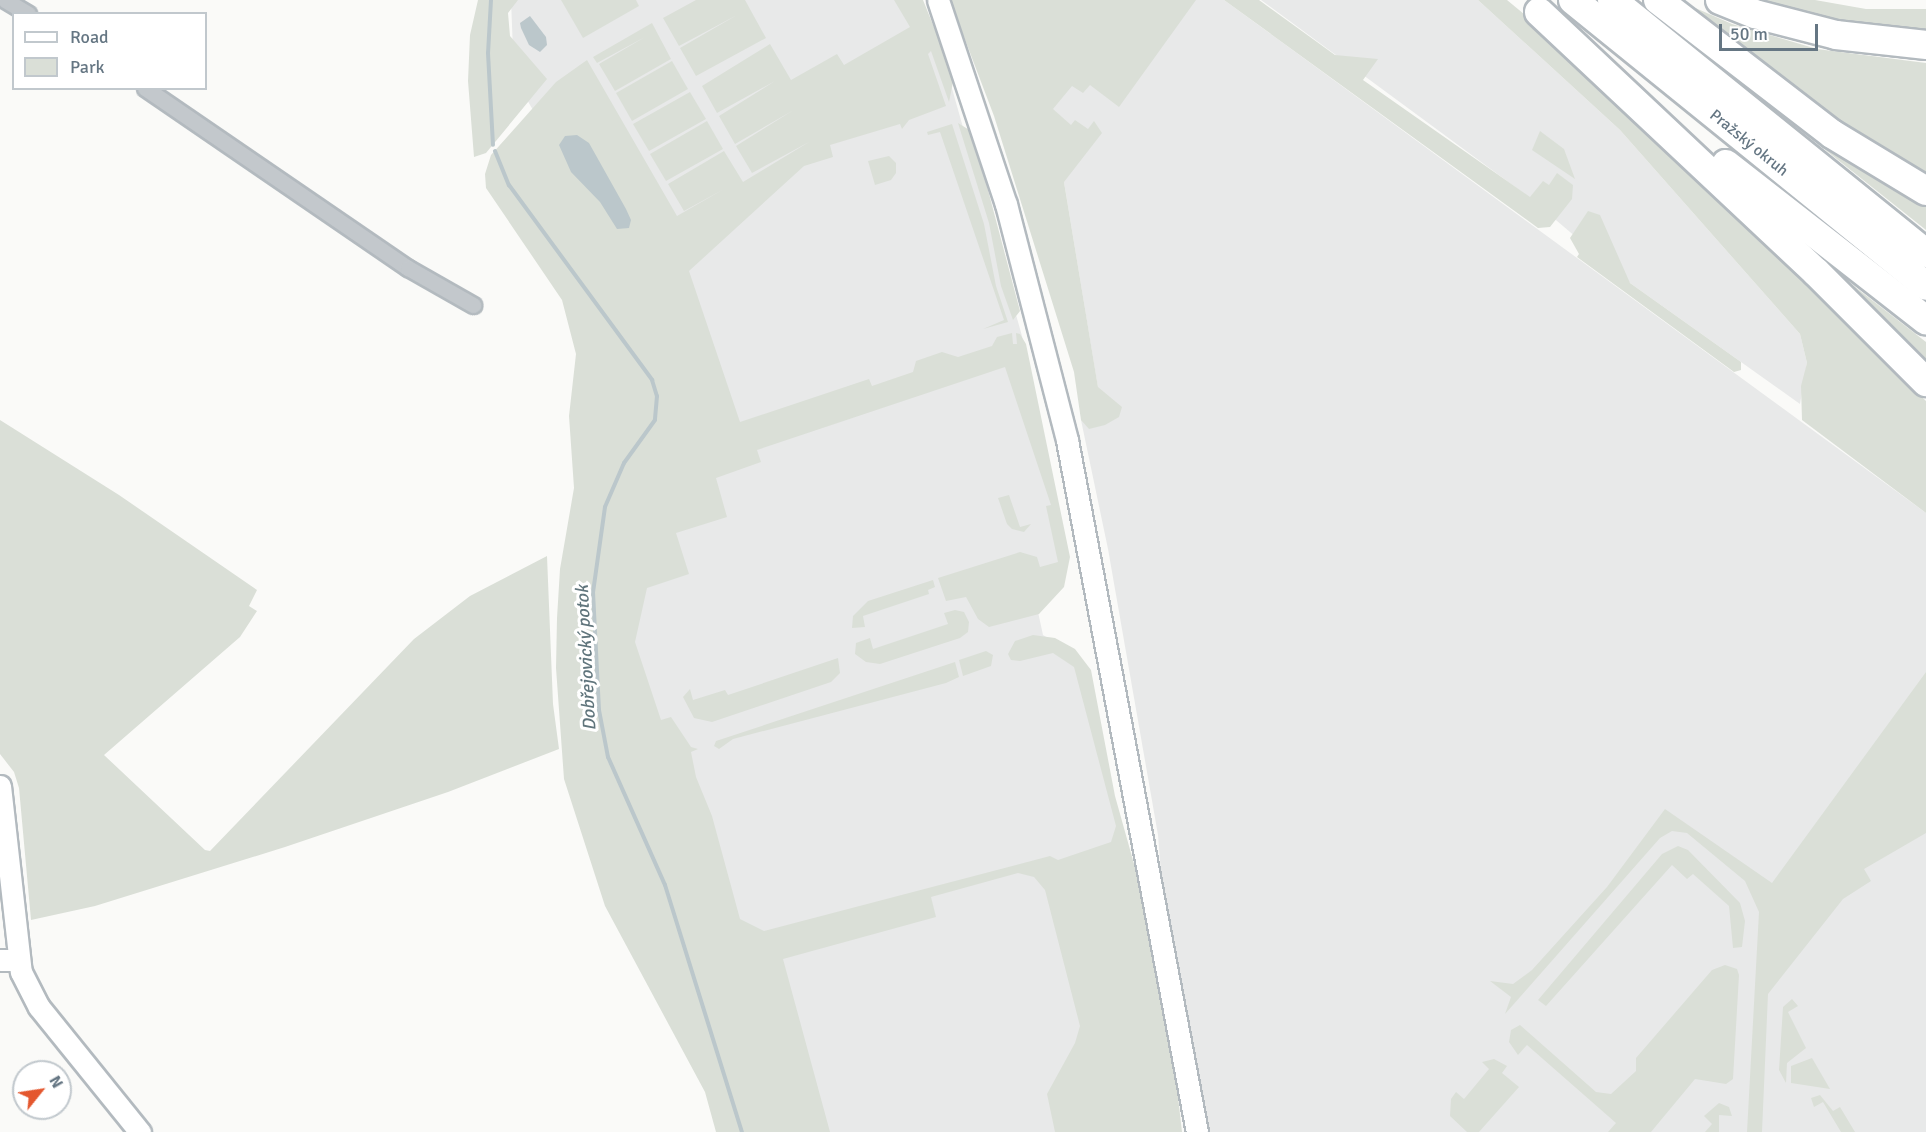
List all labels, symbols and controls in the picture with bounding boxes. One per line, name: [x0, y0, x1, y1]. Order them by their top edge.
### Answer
legend: [12, 12, 207, 90]
scale bar: [1722, 12, 1821, 50]
text: 50 m: [1730, 23, 1768, 45]
text: Road: [70, 26, 109, 48]
text: Park: [70, 56, 105, 78]
street label: Pražský okruh: [1706, 105, 1792, 181]
water label: Dobřejovický potok: [571, 585, 601, 731]
north arrow: [12, 1060, 72, 1120]
text: N: [44, 1072, 67, 1092]

